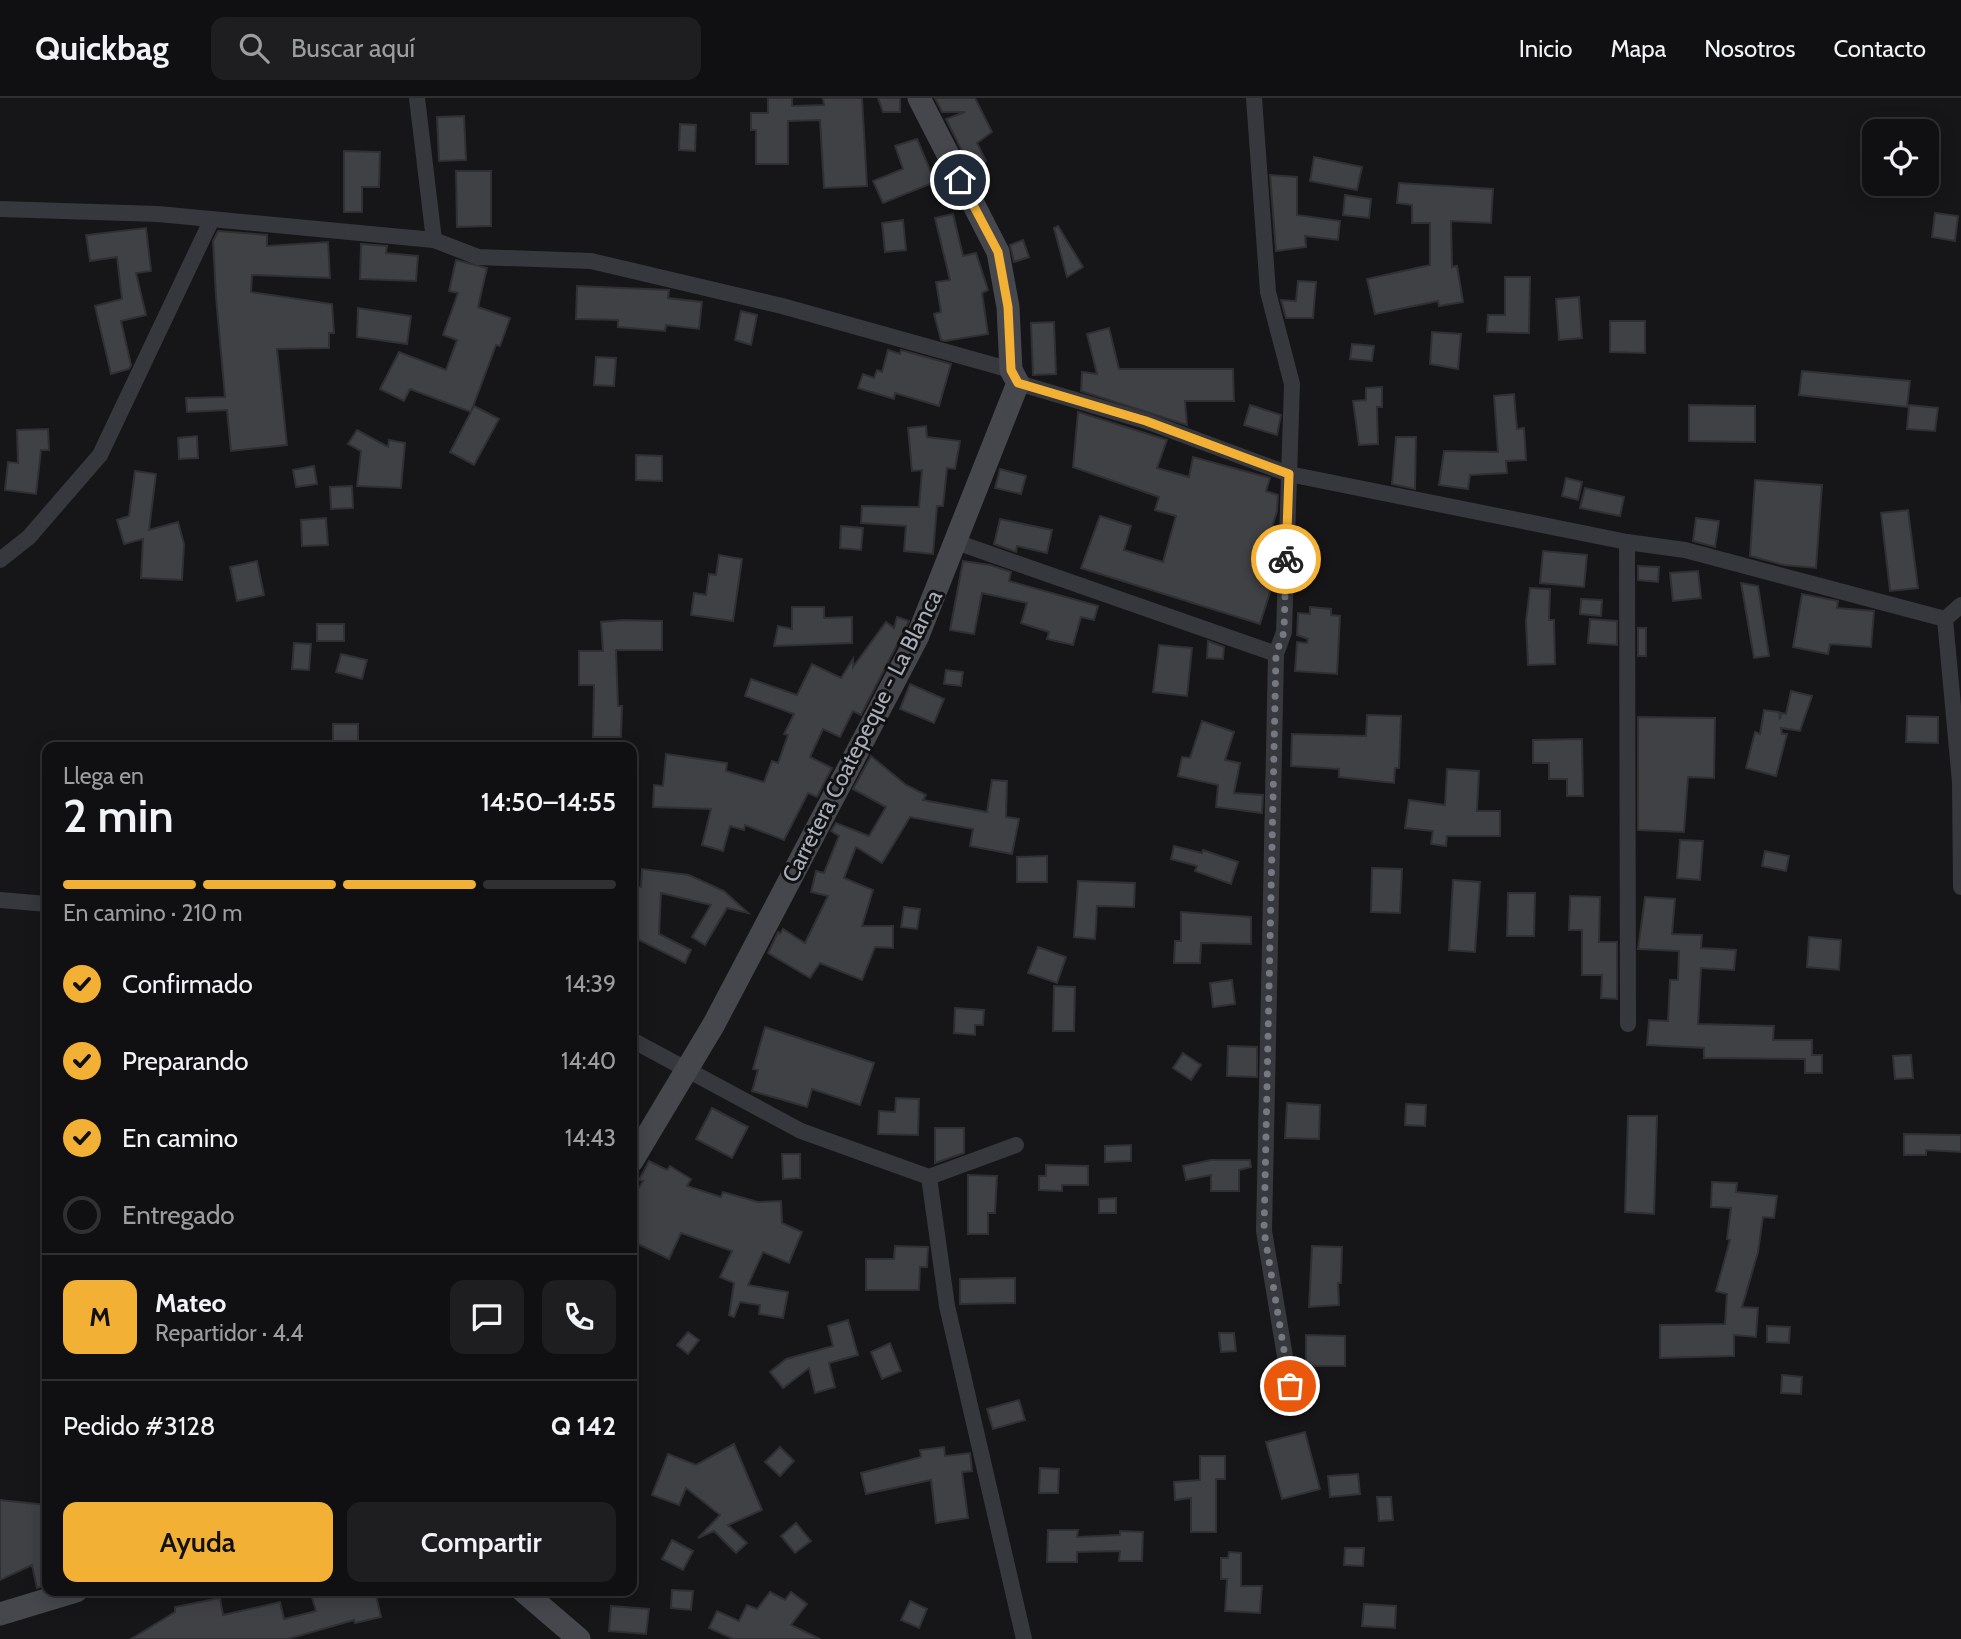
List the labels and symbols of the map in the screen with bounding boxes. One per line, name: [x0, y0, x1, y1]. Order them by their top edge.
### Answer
pin: [930, 150, 990, 210]
courier: [1251, 524, 1321, 594]
street label: Carretera Coatepeque - La Blanca: [776, 585, 948, 887]
pin: [1260, 1356, 1320, 1416]

